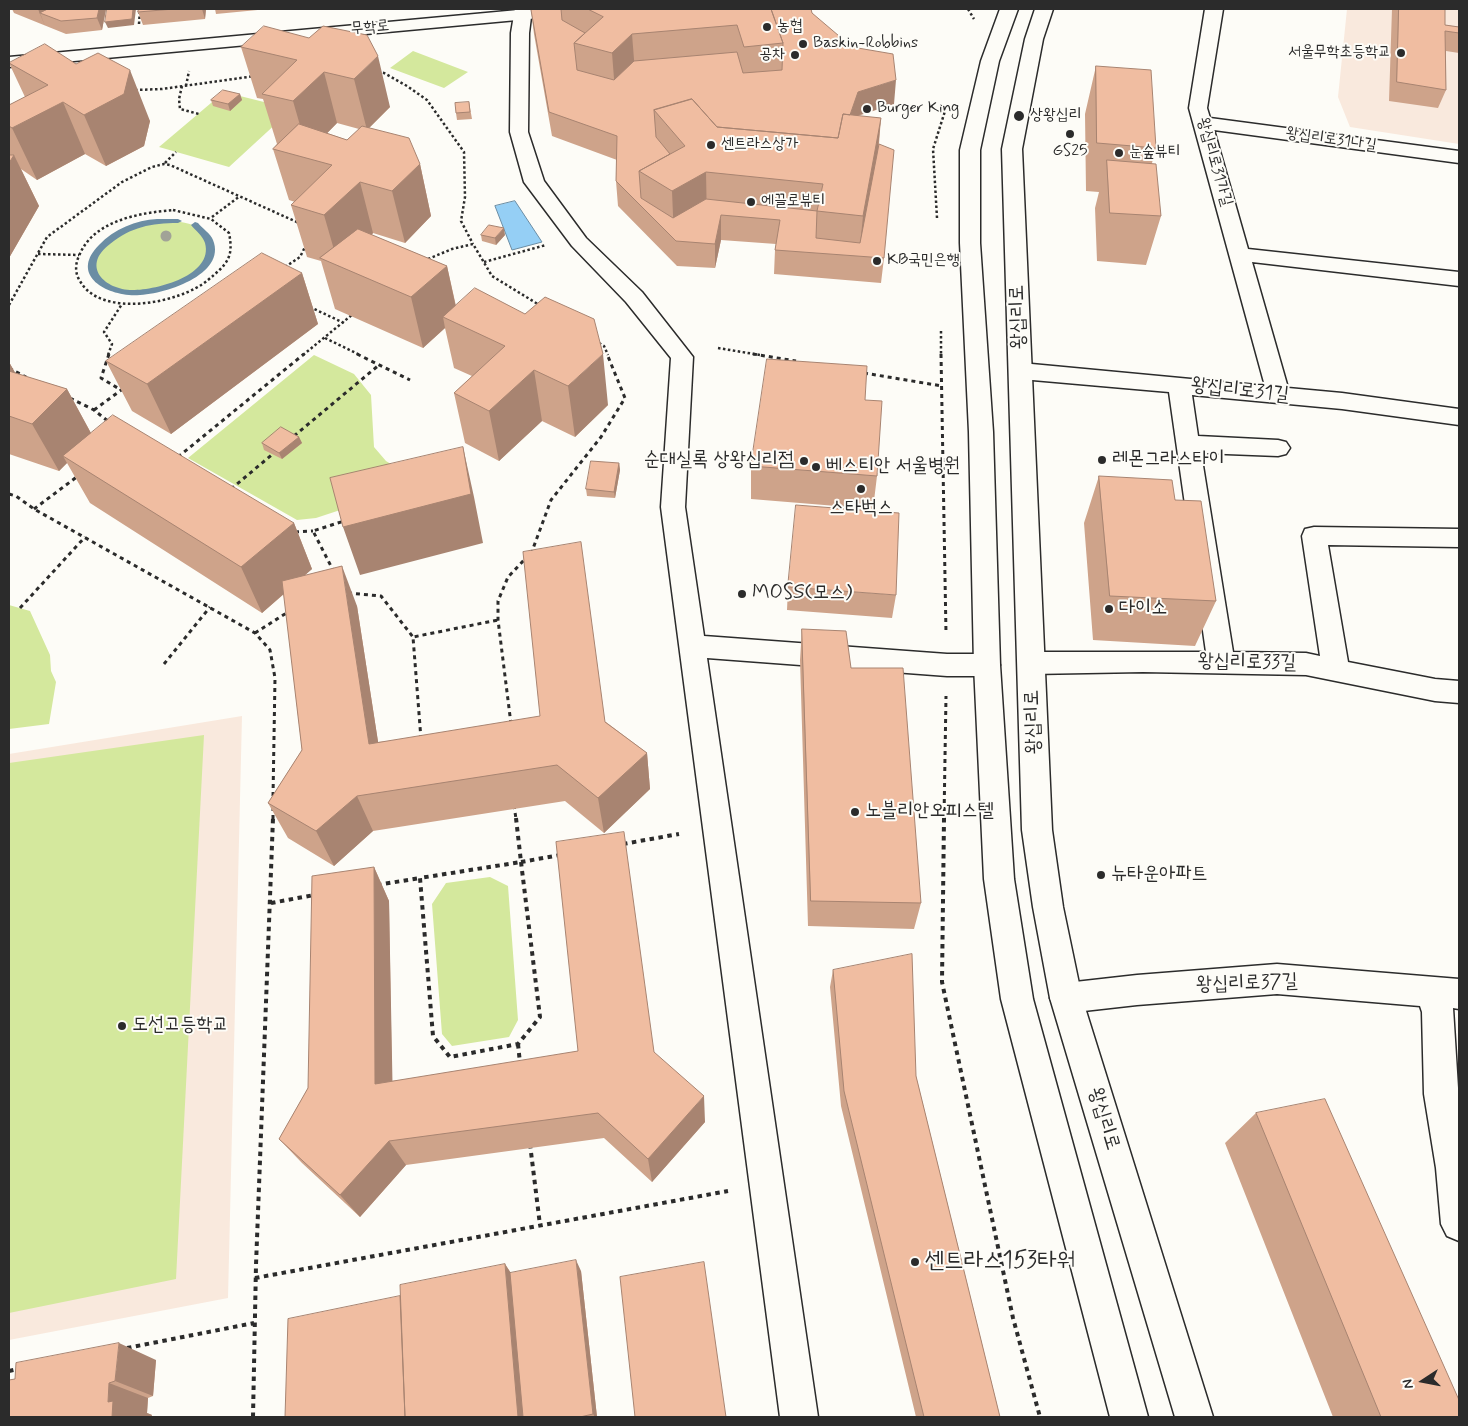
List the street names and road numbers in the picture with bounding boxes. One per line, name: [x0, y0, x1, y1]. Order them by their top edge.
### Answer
street label: 무학로: [350, 17, 390, 39]
street label: 왕십리로31가길: [1192, 115, 1236, 209]
street label: 왕십리로31나길: [1284, 124, 1378, 156]
street label: 왕십리로: [1006, 284, 1032, 350]
street label: 왕십리로31길: [1190, 374, 1290, 408]
street label: 왕십리로33길: [1198, 650, 1296, 676]
street label: 왕십리로: [1021, 689, 1047, 755]
street label: 왕십리로37길: [1196, 970, 1298, 998]
street label: 왕십리로: [1082, 1085, 1124, 1153]

